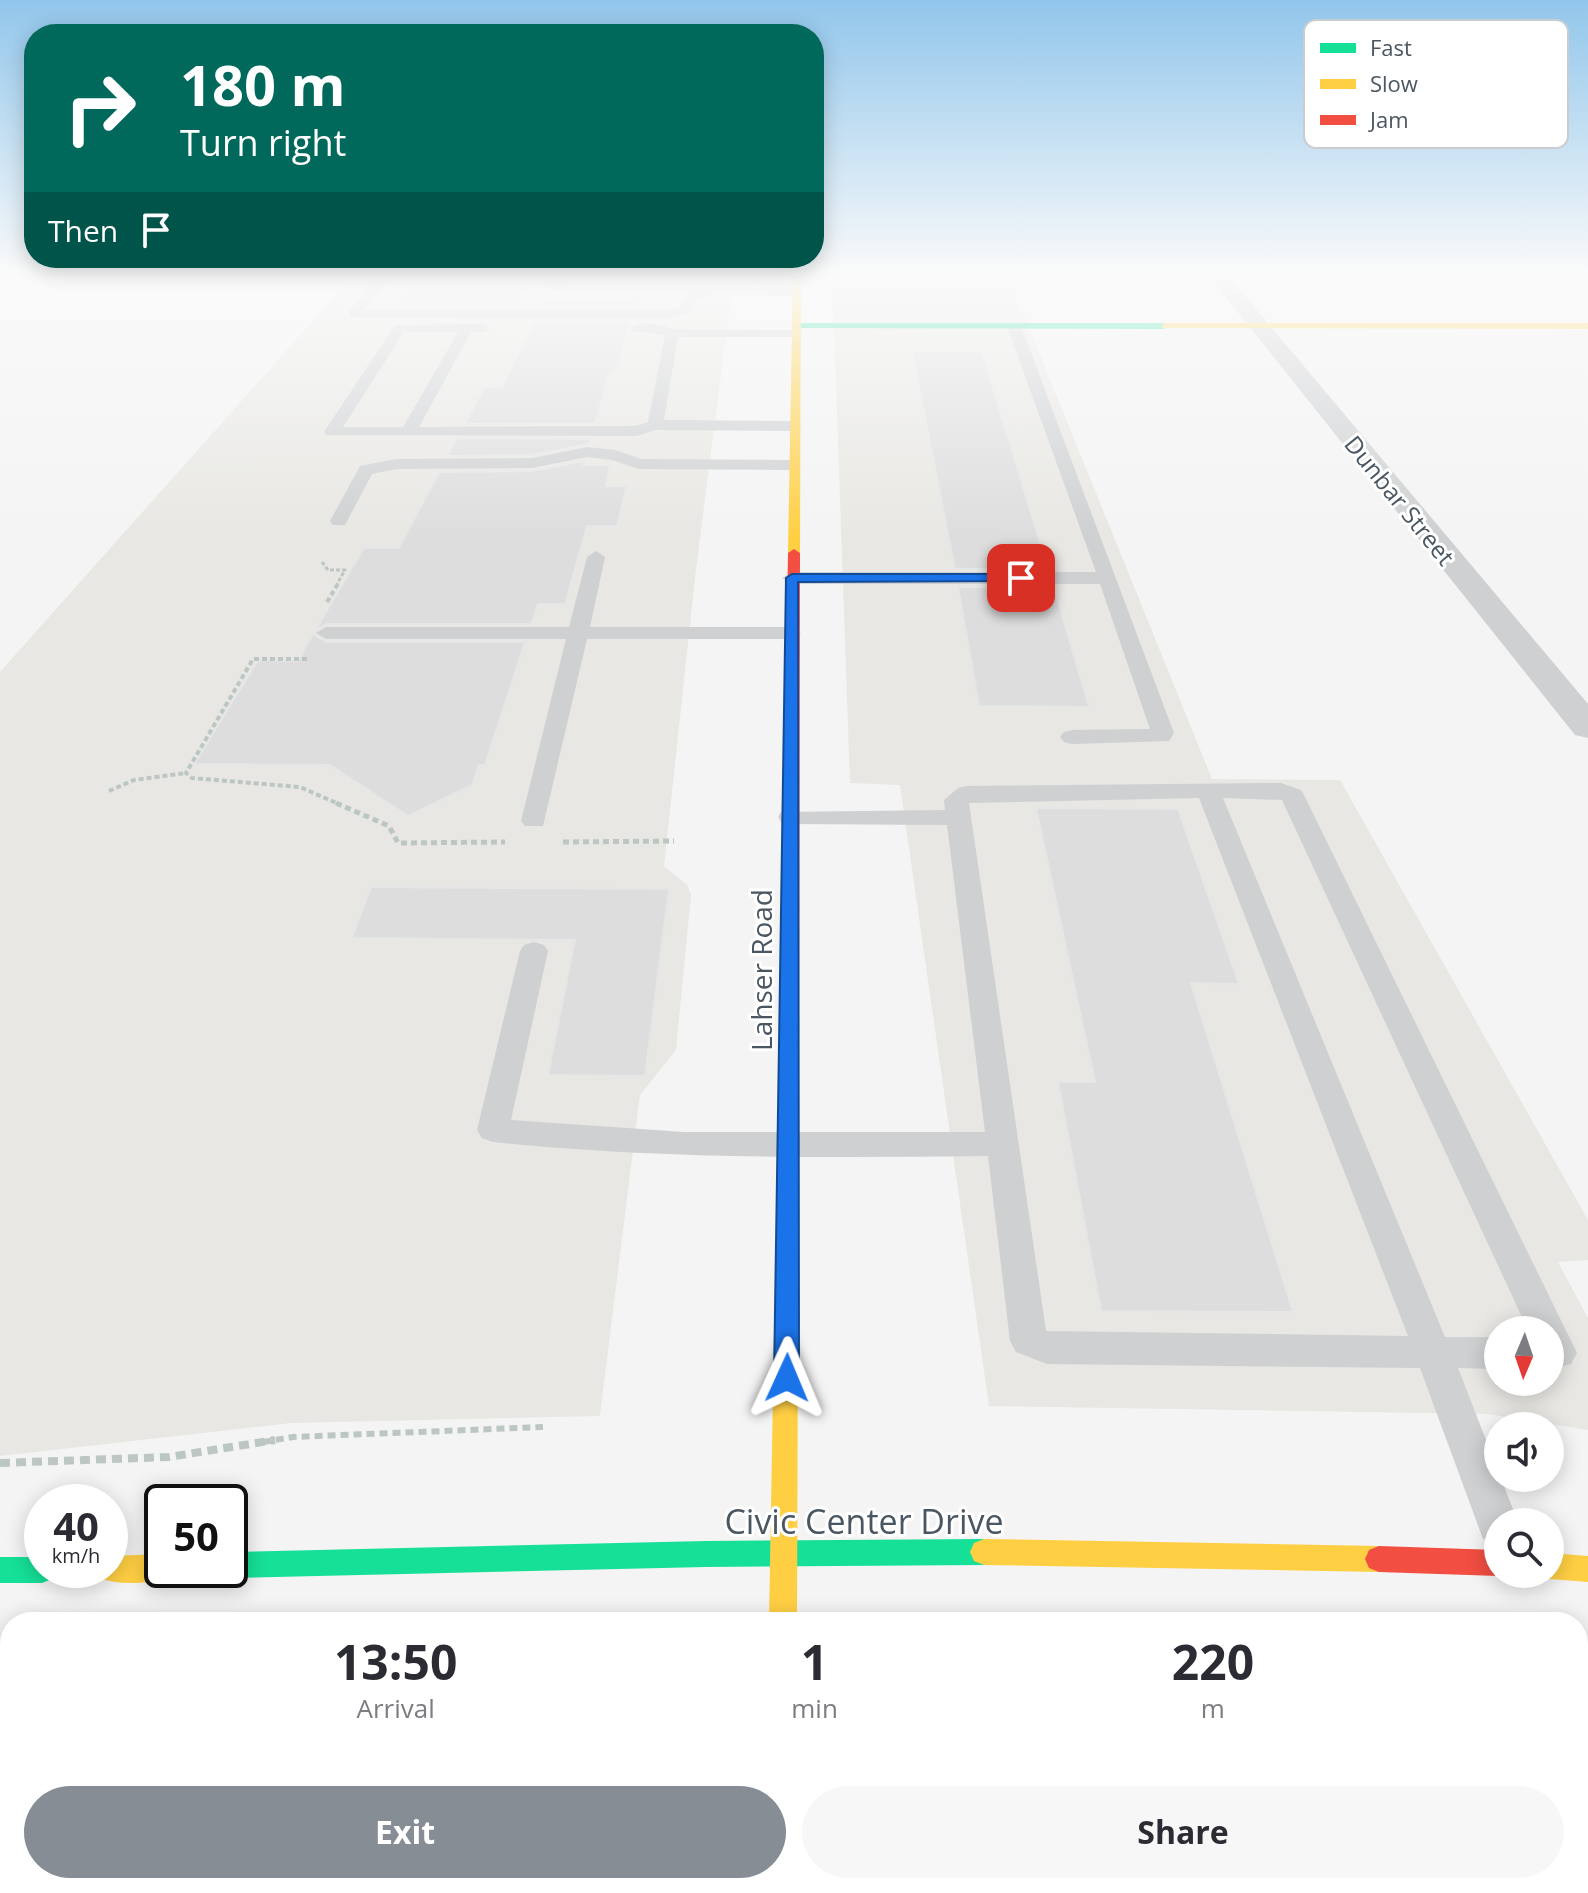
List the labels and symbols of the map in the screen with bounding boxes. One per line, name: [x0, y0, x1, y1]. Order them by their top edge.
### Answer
legend: [1304, 20, 1568, 148]
text: Fast: [1370, 32, 1412, 62]
text: Slow: [1370, 68, 1418, 98]
text: Jam: [1368, 104, 1409, 134]
street label: Dunbar Street: [1337, 428, 1463, 572]
pin: [987, 544, 1055, 612]
street label: Lahser Road: [742, 889, 780, 1051]
north arrow: [1484, 1316, 1564, 1396]
position arrow: [745, 1336, 829, 1420]
speed limit sign: 50: [144, 1484, 248, 1588]
street label: Civic Center Drive: [724, 1498, 1004, 1544]

